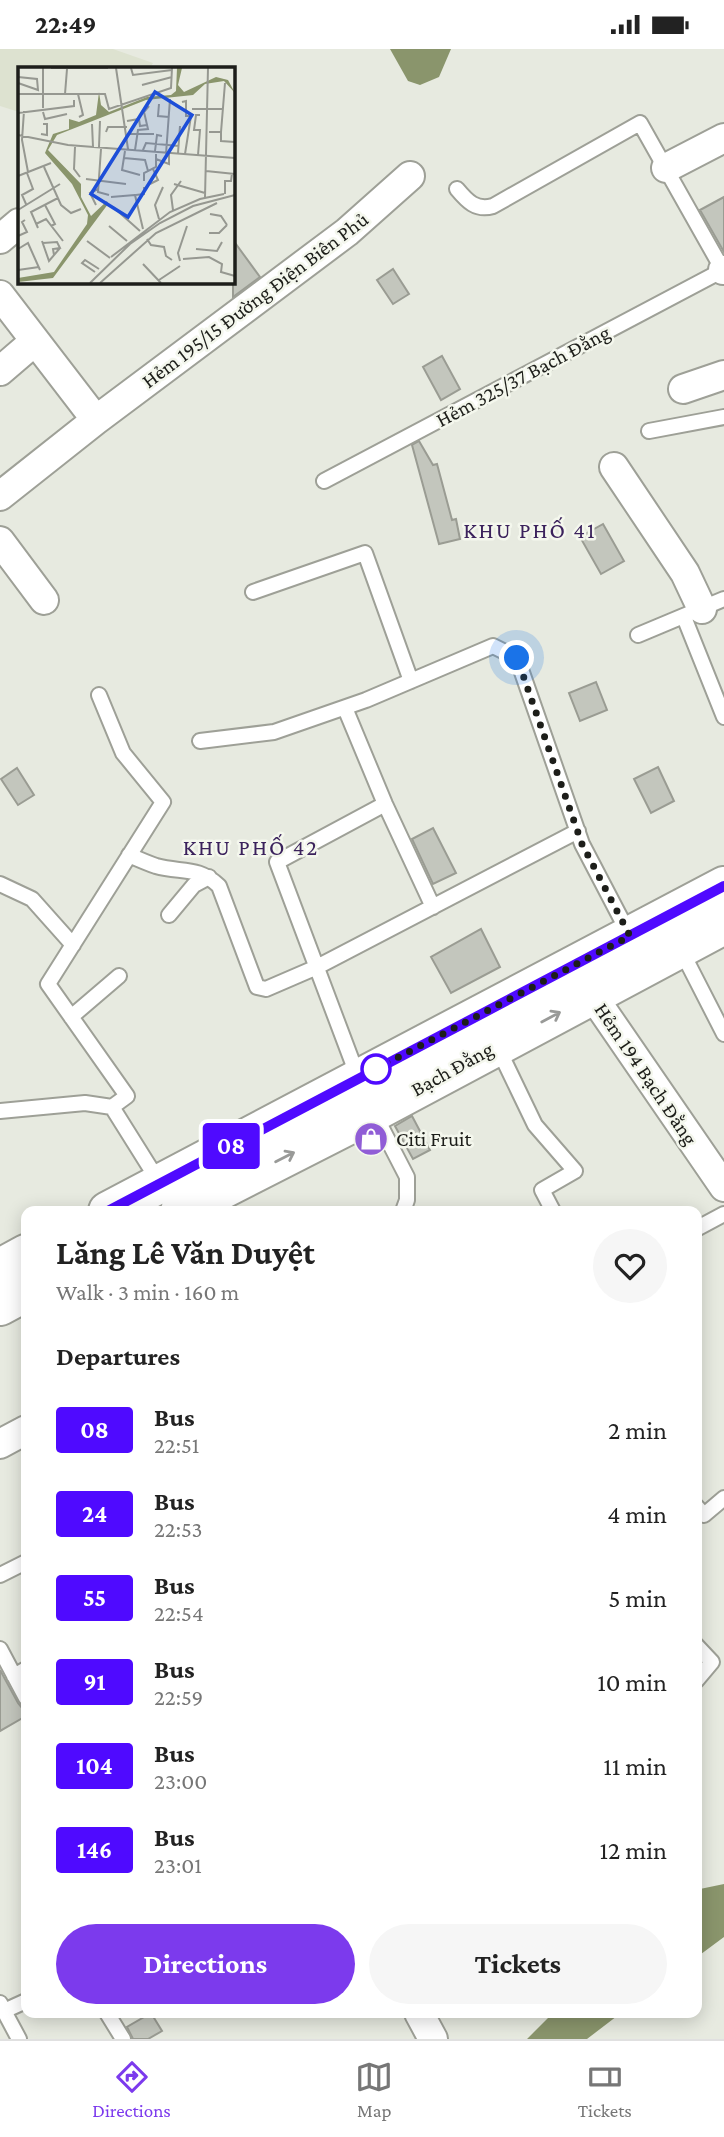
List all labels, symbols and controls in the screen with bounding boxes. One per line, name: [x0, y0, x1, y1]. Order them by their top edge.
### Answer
text: 22:49: [35, 10, 96, 39]
inset map: [18, 67, 234, 283]
street label: Hẻm 195/15 Đường Điện Biên Phủ: [137, 207, 373, 393]
street label: Hẻm 325/37 Bạch Đằng: [432, 320, 614, 432]
district label: KHU PHỐ 41: [463, 516, 597, 543]
your location: [499, 640, 534, 675]
district label: KHU PHỐ 42: [183, 833, 319, 860]
street label: Hẻm 194 Bạch Đằng: [590, 998, 702, 1150]
one-way arrow: [540, 1009, 560, 1023]
street label: Bạch Đằng: [407, 1037, 497, 1101]
unlabelled marker: [361, 1054, 391, 1084]
shop icon: Citi Fruit: [352, 1120, 390, 1158]
line badge: 08: [200, 1123, 262, 1169]
place label: Citi Fruit: [396, 1127, 473, 1151]
text: 08: [217, 1132, 245, 1159]
one-way arrow: [274, 1150, 294, 1164]
button: heart: [593, 1229, 667, 1303]
text: Lăng Lê Văn Duyệt: [56, 1234, 315, 1271]
text: Walk · 3 min · 160 m: [56, 1279, 239, 1305]
text: Departures: [56, 1342, 180, 1371]
text: Bus: [154, 1403, 195, 1432]
text: 08: [80, 1416, 109, 1443]
text: 2 min: [608, 1416, 667, 1445]
text: 22:51: [154, 1432, 199, 1458]
text: Bus: [154, 1487, 195, 1516]
text: 24: [82, 1500, 107, 1527]
text: 4 min: [607, 1500, 667, 1529]
text: 22:53: [154, 1516, 203, 1542]
text: Bus: [154, 1571, 195, 1600]
text: 55: [83, 1584, 106, 1611]
text: 5 min: [608, 1584, 667, 1613]
text: 22:54: [154, 1600, 204, 1626]
text: Bus: [154, 1655, 195, 1684]
text: 91: [83, 1668, 106, 1695]
text: 10 min: [597, 1668, 667, 1697]
text: 22:59: [154, 1684, 203, 1710]
text: Bus: [154, 1739, 195, 1768]
text: 104: [76, 1752, 113, 1779]
text: 11 min: [603, 1752, 667, 1781]
text: 23:00: [154, 1768, 207, 1794]
text: Bus: [154, 1823, 195, 1852]
text: 146: [77, 1836, 112, 1863]
text: 12 min: [599, 1836, 667, 1865]
text: 23:01: [154, 1852, 202, 1878]
button: Directions: [56, 1924, 355, 2004]
button: Tickets: [369, 1924, 667, 2004]
tab: Directions: [92, 2058, 171, 2121]
tab: Map: [355, 2058, 393, 2121]
tab: Tickets: [578, 2058, 632, 2121]

